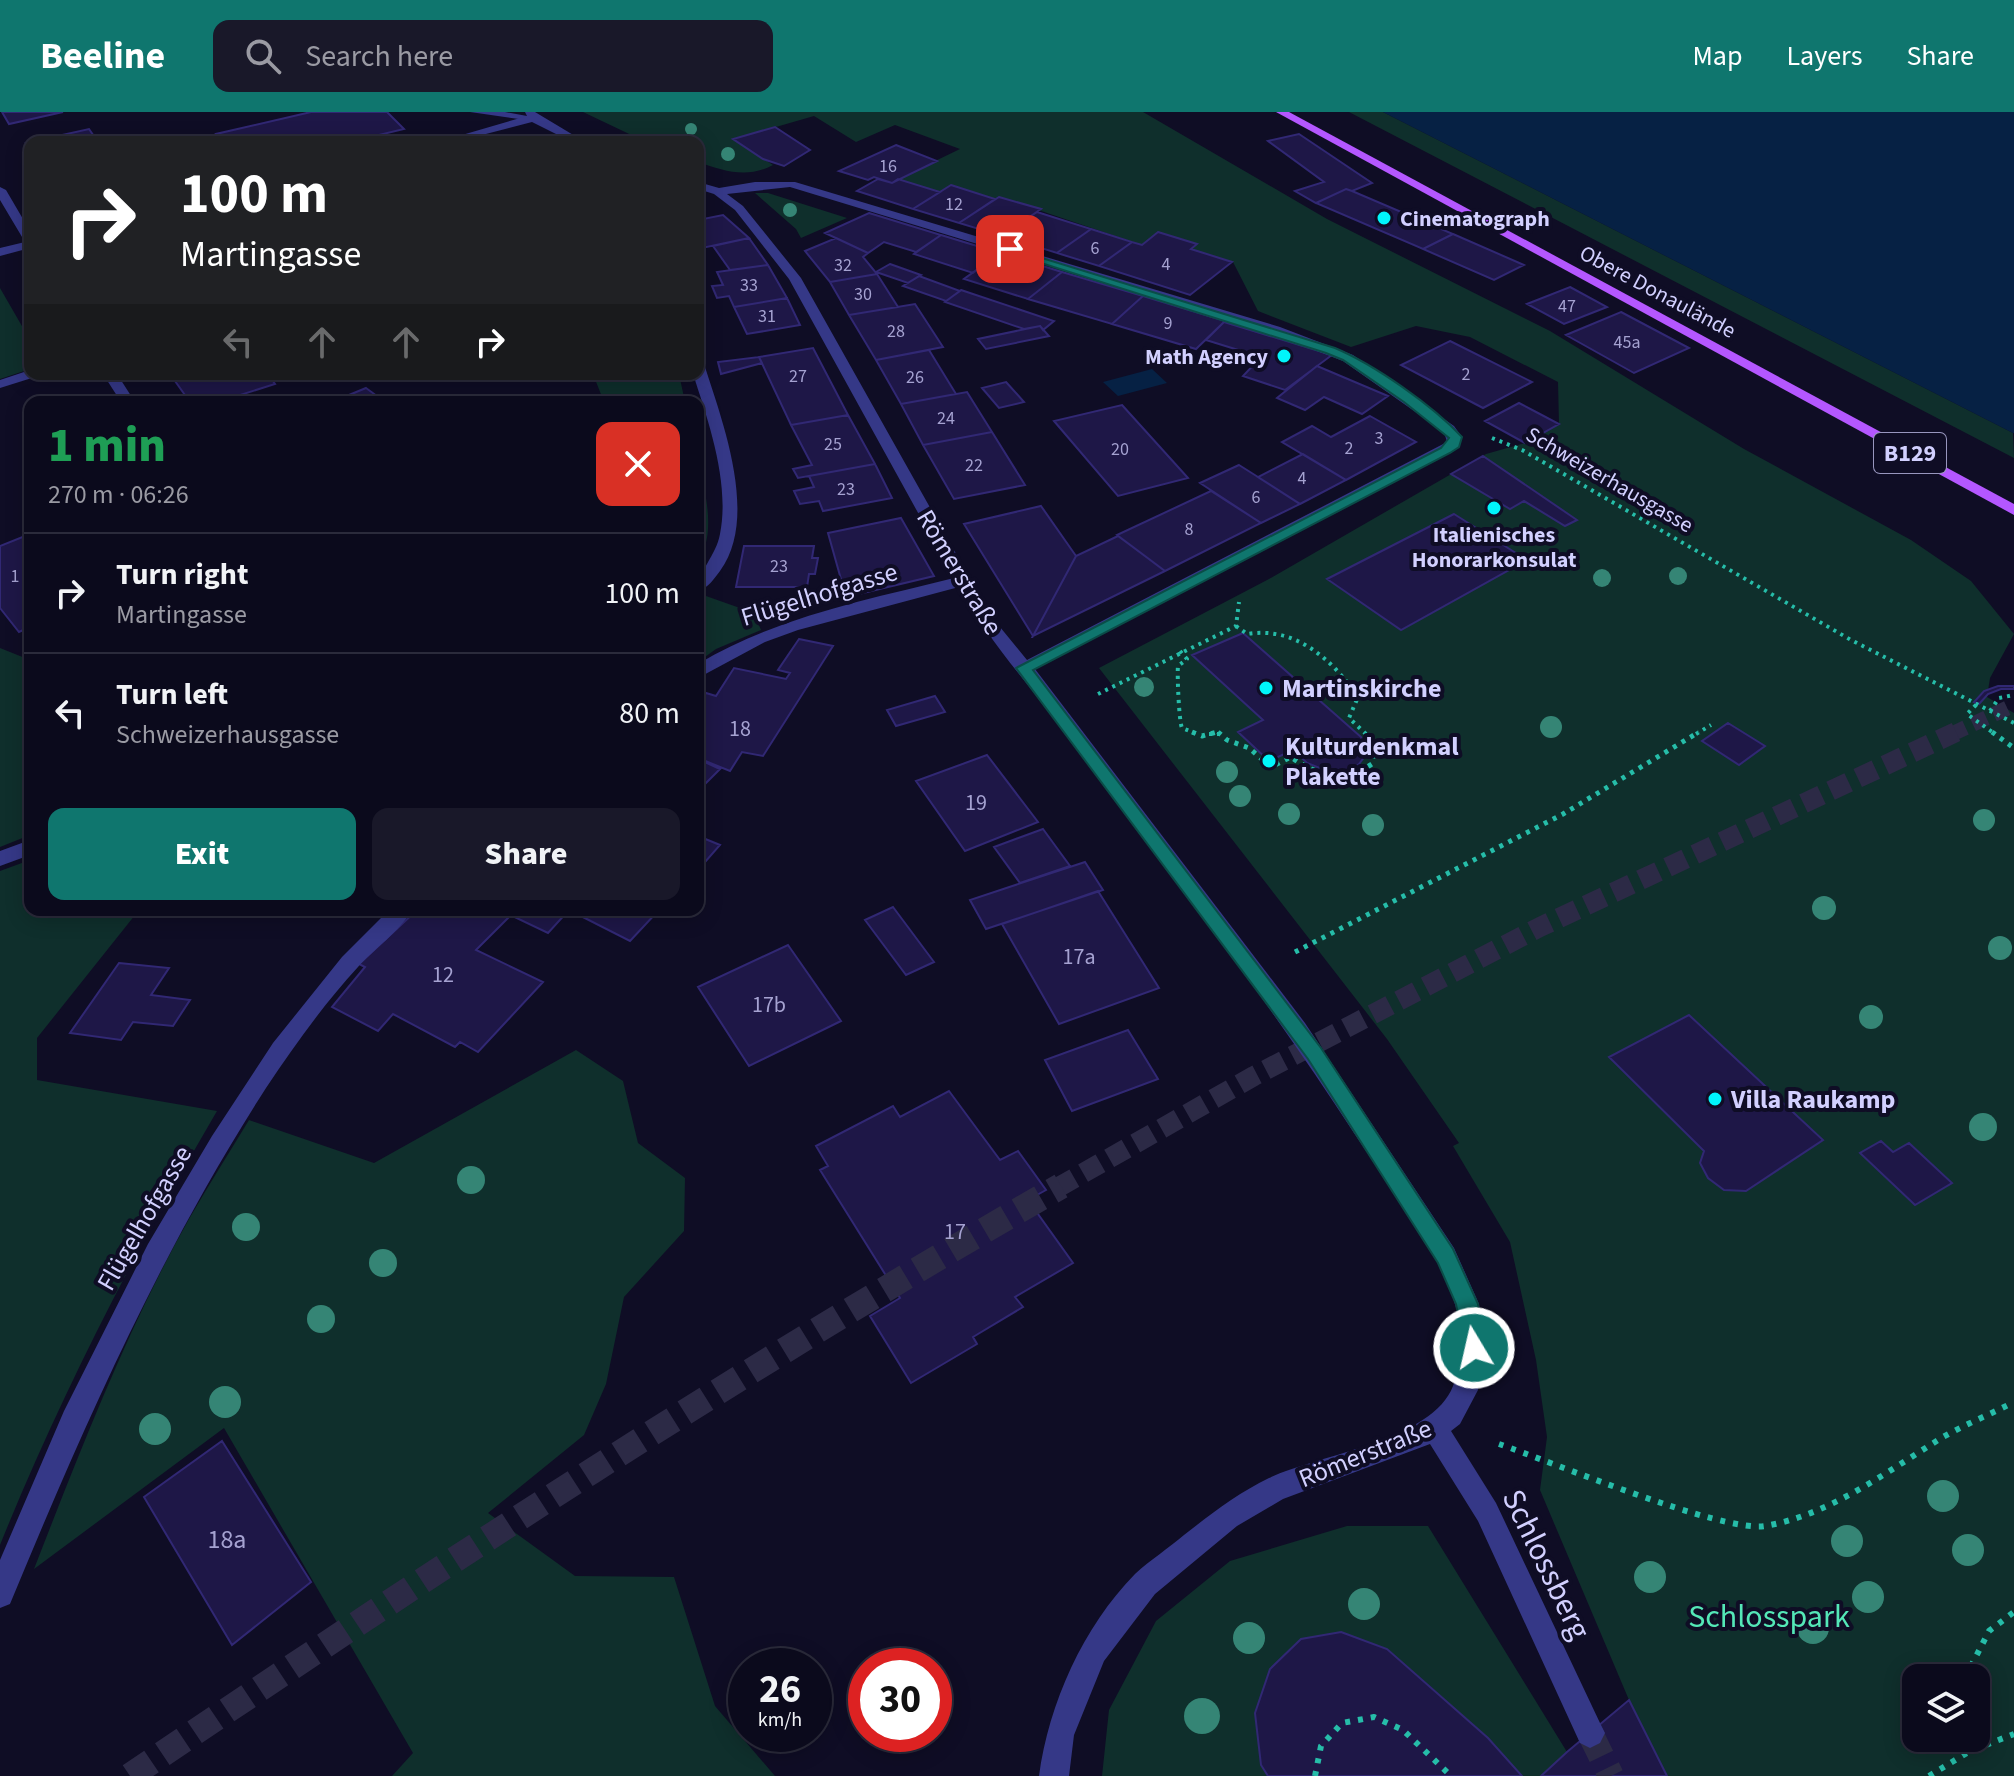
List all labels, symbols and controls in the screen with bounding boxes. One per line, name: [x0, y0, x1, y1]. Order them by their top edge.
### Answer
search box: [213, 20, 773, 92]
text: Beeline: [40, 29, 165, 83]
icon: search: [241, 34, 285, 78]
text: Search here: [305, 35, 453, 78]
text: Map: [1692, 36, 1742, 76]
text: Layers: [1786, 36, 1862, 76]
text: Share: [1906, 36, 1974, 76]
house number: 16: [879, 154, 897, 179]
text: 100 m: [180, 155, 328, 234]
icon: right: [48, 168, 152, 272]
house number: 12: [945, 192, 963, 217]
place label: Cinematograph: [1400, 203, 1550, 235]
marker: Cinematograph: [1375, 209, 1393, 227]
pin: [976, 215, 1044, 283]
icon: arrive: [988, 227, 1032, 271]
text: Martingasse: [180, 229, 361, 280]
house number: 6: [1091, 236, 1100, 261]
street label: Obere Donaulände: [1574, 237, 1741, 347]
house number: 4: [1162, 252, 1171, 277]
house number: 32: [834, 253, 852, 278]
house number: 33: [740, 273, 758, 298]
house number: 30: [854, 282, 872, 307]
house number: 47: [1558, 294, 1576, 319]
house number: 31: [758, 304, 776, 329]
house number: 9: [1164, 311, 1173, 336]
house number: 28: [887, 319, 905, 344]
icon: left: [216, 320, 260, 364]
icon: ahead: [300, 320, 344, 364]
icon: ahead: [384, 320, 428, 364]
icon: right: [468, 320, 512, 364]
house number: 45a: [1614, 330, 1640, 355]
place label: Math Agency: [1145, 341, 1269, 373]
marker: Math Agency: [1275, 347, 1293, 365]
house number: 2: [1462, 362, 1471, 387]
house number: 27: [789, 364, 807, 389]
house number: 26: [906, 365, 924, 390]
house number: 24: [937, 406, 955, 431]
text: 1 min: [48, 412, 166, 480]
street label: Schweizerhausgasse: [1520, 419, 1699, 541]
button: close: [596, 422, 680, 506]
house number: 3: [1375, 426, 1384, 451]
house number: 25: [824, 432, 842, 457]
road number: B129: [1874, 433, 1946, 473]
house number: 2: [1345, 436, 1354, 461]
house number: 20: [1111, 437, 1129, 462]
house number: 22: [965, 453, 983, 478]
house number: 4: [1298, 466, 1307, 491]
text: 270 m · 06:26: [48, 476, 189, 513]
house number: 23: [837, 477, 855, 502]
house number: 6: [1252, 485, 1261, 510]
marker: Italienisches Honorarkonsulat: [1485, 499, 1503, 517]
street label: Römerstraße: [908, 502, 1012, 642]
house number: 8: [1185, 517, 1194, 542]
place label: Italienisches Honorarkonsulat: [1412, 519, 1577, 576]
text: Turn right: [116, 553, 248, 596]
street label: Flügelhofgasse: [736, 553, 902, 636]
house number: 23: [770, 554, 788, 579]
house number: 1: [11, 564, 19, 589]
icon: right: [48, 571, 92, 615]
text: 100 m: [604, 572, 680, 615]
text: Martingasse: [116, 596, 247, 633]
place label: Martinskirche: [1282, 670, 1441, 707]
text: Turn left: [116, 673, 228, 716]
marker: Martinskirche: [1257, 679, 1275, 697]
icon: left: [48, 691, 92, 735]
text: 80 m: [619, 692, 680, 735]
house number: 18: [729, 713, 751, 745]
text: Schweizerhausgasse: [116, 716, 339, 753]
place label: Kulturdenkmal Plakette: [1285, 728, 1459, 795]
marker: Kulturdenkmal Plakette: [1260, 752, 1278, 770]
house number: 19: [965, 787, 987, 819]
button: Exit: [48, 808, 356, 900]
button: Share: [372, 808, 680, 900]
house number: 17a: [1063, 941, 1095, 973]
house number: 12: [432, 959, 454, 991]
house number: 17b: [752, 989, 786, 1021]
place label: Villa Raukamp: [1730, 1081, 1895, 1118]
marker: Villa Raukamp: [1706, 1090, 1724, 1108]
street label: Flügelhofgasse: [88, 1139, 201, 1298]
house number: 17: [944, 1216, 966, 1248]
position arrow: [1432, 1306, 1516, 1390]
street label: Römerstraße: [1293, 1410, 1437, 1497]
street label: Schlossberg: [1490, 1482, 1602, 1647]
house number: 18a: [208, 1521, 246, 1558]
park label: Schlosspark: [1688, 1594, 1850, 1640]
speed limit sign: 30: [848, 1648, 952, 1752]
text: 26: [759, 1661, 801, 1718]
map controls: [1902, 1664, 1990, 1752]
button: layers: [1902, 1664, 1990, 1752]
text: km/h: [758, 1706, 802, 1734]

